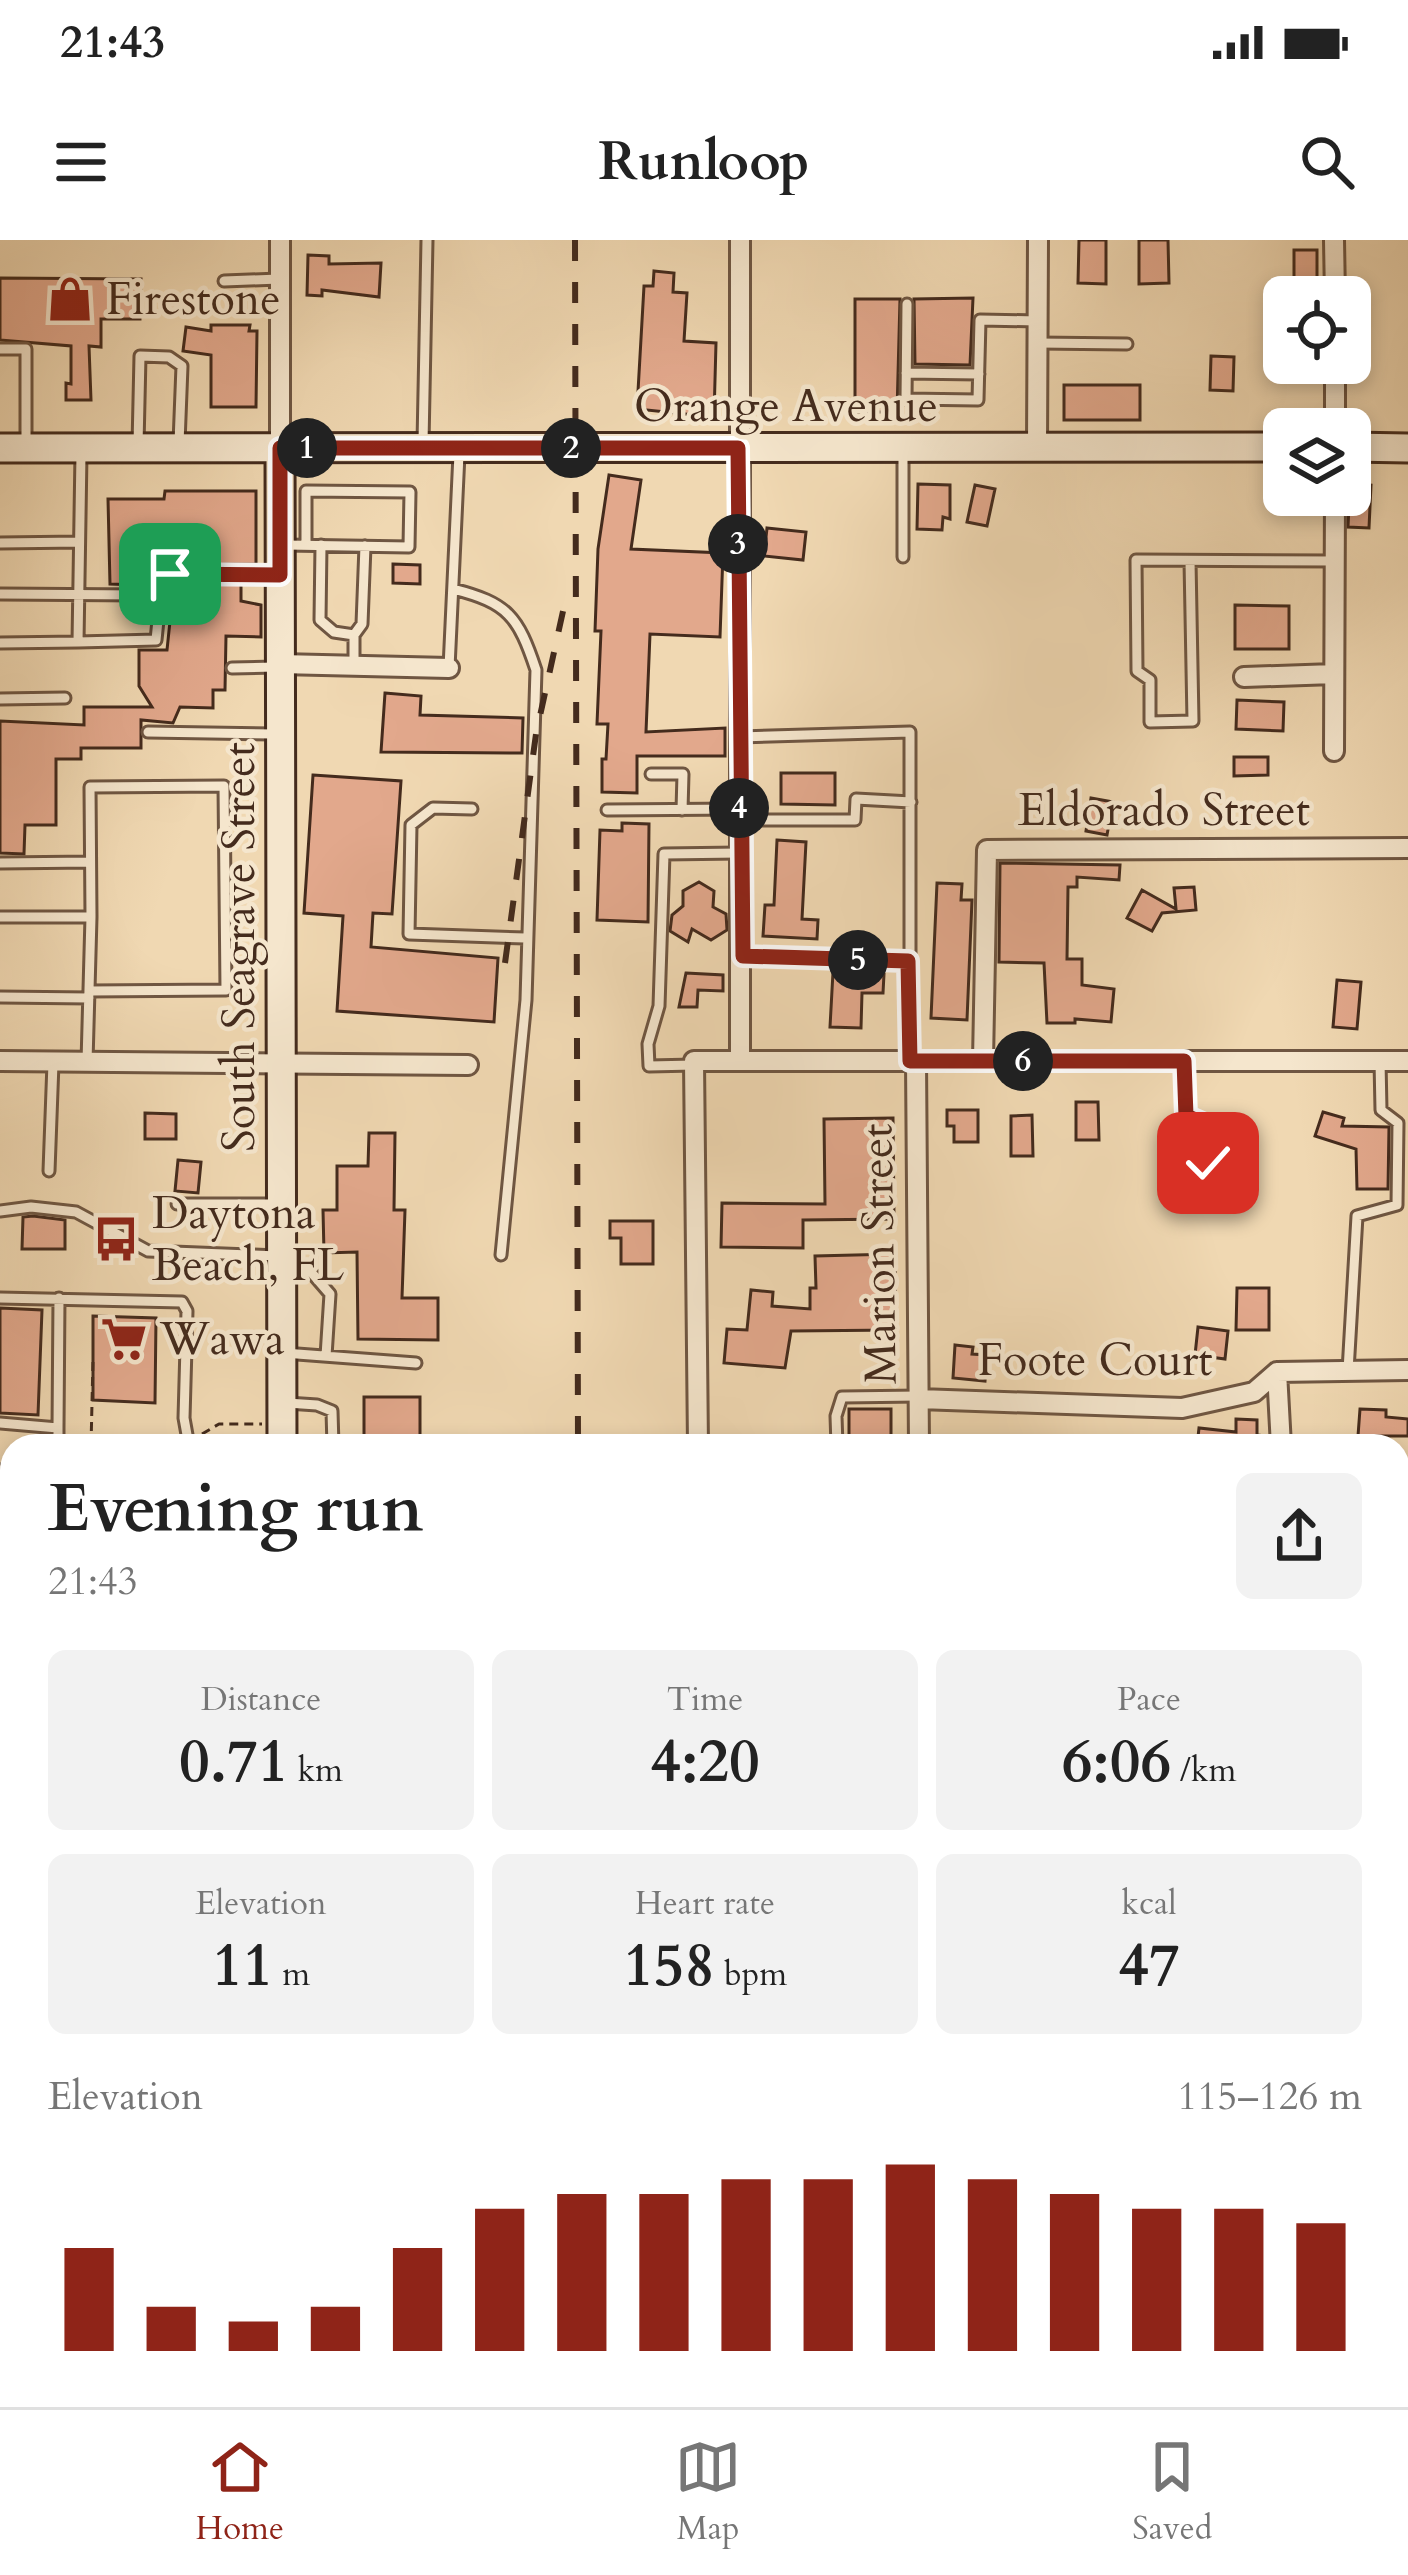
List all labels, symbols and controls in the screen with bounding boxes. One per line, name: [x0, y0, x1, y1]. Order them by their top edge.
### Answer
text: 21:43: [60, 12, 165, 73]
text: Runloop: [598, 126, 810, 199]
icon: menu: [48, 129, 114, 195]
icon: search: [1294, 129, 1360, 195]
place label: Firestone: [106, 269, 281, 330]
shop icon: Firestone: [45, 274, 95, 324]
map controls: [1263, 276, 1371, 516]
button: locate: [1263, 276, 1371, 384]
street label: Orange Avenue: [634, 376, 938, 437]
button: layers: [1263, 408, 1371, 516]
pin: 1: [277, 418, 337, 478]
pin: 2: [541, 418, 601, 478]
text: 1: [299, 425, 315, 470]
text: 2: [563, 425, 579, 470]
pin: 3: [708, 514, 768, 574]
text: 3: [730, 521, 746, 566]
pin: [119, 523, 221, 625]
icon: arrive: [137, 541, 203, 607]
street label: South Seagrave Street: [209, 742, 270, 1152]
pin: 4: [709, 778, 769, 838]
street label: Eldorado Street: [1018, 780, 1310, 841]
text: 4: [731, 785, 747, 830]
pin: 5: [828, 930, 888, 990]
text: 5: [850, 937, 866, 982]
pin: 6: [993, 1031, 1053, 1091]
text: 6: [1015, 1038, 1031, 1083]
pin: [1157, 1112, 1259, 1214]
street label: Marion Street: [846, 1123, 912, 1385]
icon: check: [1175, 1130, 1241, 1196]
place label: Daytona Beach, FL: [152, 1183, 345, 1296]
bus stop icon: Daytona Beach, FL: [91, 1214, 141, 1264]
place label: Wawa: [159, 1309, 285, 1370]
supermarket icon: Wawa: [99, 1314, 149, 1364]
street label: Foote Court: [977, 1330, 1213, 1391]
text: Evening run: [48, 1465, 423, 1554]
button: share: [1236, 1473, 1362, 1599]
text: 21:43: [48, 1555, 138, 1608]
text: Distance: [201, 1677, 321, 1722]
text: Time: [667, 1677, 743, 1722]
text: Pace: [1117, 1677, 1181, 1722]
text: 0.71: [179, 1722, 289, 1803]
text: 4:20: [650, 1722, 760, 1803]
text: 6:06: [1062, 1722, 1171, 1803]
text: km: [289, 1748, 343, 1793]
text: /km: [1171, 1748, 1236, 1793]
text: Elevation: [195, 1881, 327, 1926]
text: Heart rate: [635, 1881, 775, 1926]
text: kcal: [1121, 1881, 1177, 1926]
text: 11: [212, 1926, 273, 2007]
text: 158: [623, 1926, 715, 2007]
text: 47: [1118, 1926, 1180, 2007]
text: m: [273, 1952, 310, 1997]
text: bpm: [715, 1952, 787, 1997]
text: Elevation: [48, 2070, 203, 2123]
text: 115–126 m: [1177, 2070, 1362, 2123]
tab: Home: [196, 2434, 284, 2551]
tab: Map: [675, 2434, 741, 2551]
tab: Saved: [1132, 2434, 1212, 2551]

